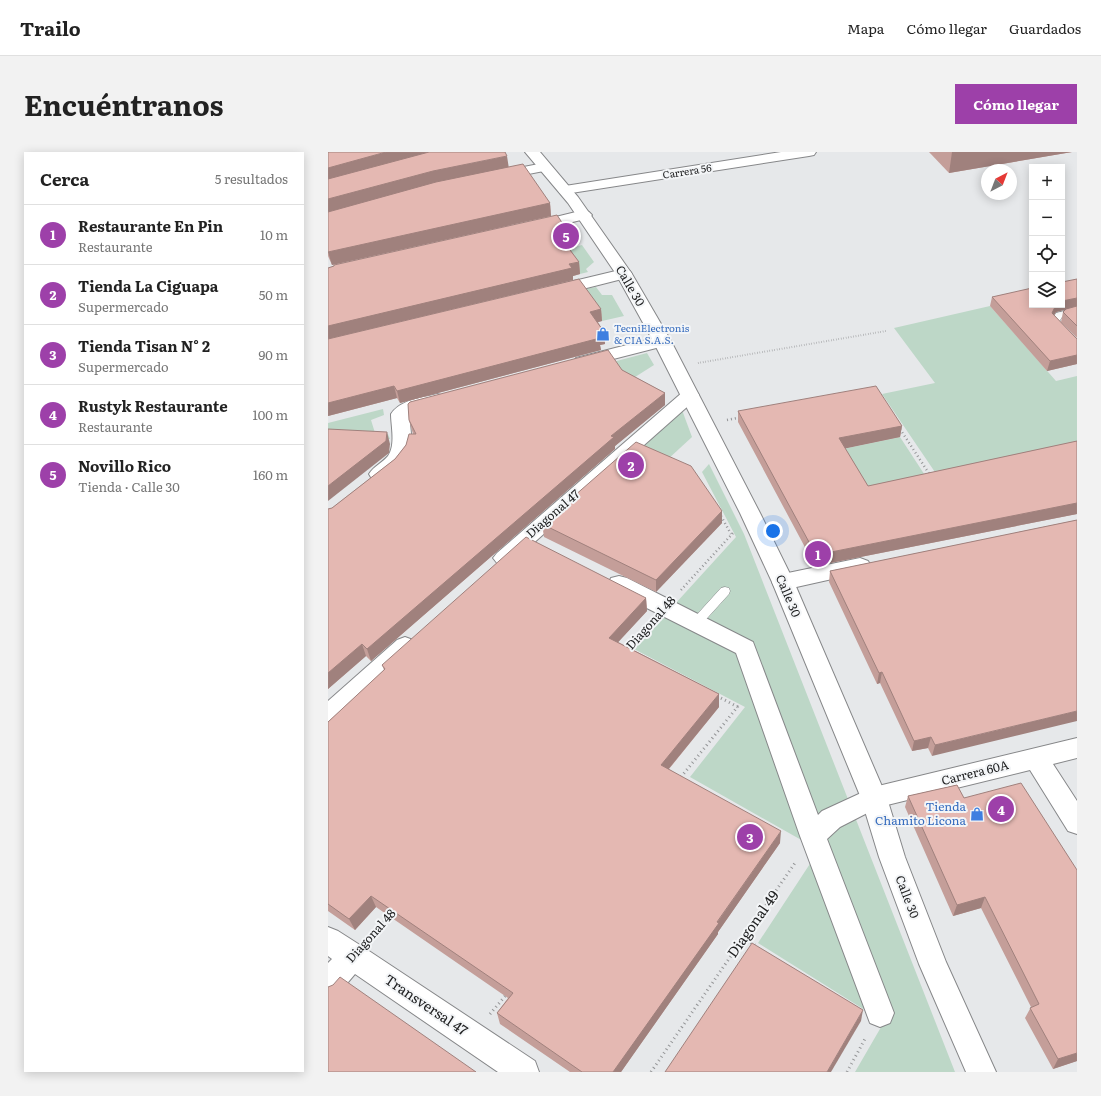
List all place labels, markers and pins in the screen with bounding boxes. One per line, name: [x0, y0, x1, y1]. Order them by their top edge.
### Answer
pin: 5: [553, 221, 579, 251]
place label: TecniElectronis & CIA S.A.S.: [614, 320, 690, 347]
shop icon: TecniElectronis & CIA S.A.S.: [595, 326, 611, 342]
pin: 2: [618, 450, 644, 480]
pin: 1: [805, 539, 831, 569]
pin: 4: [988, 794, 1014, 824]
place label: Tienda Chamito Licona: [875, 797, 967, 829]
shop icon: Tienda Chamito Licona: [969, 806, 985, 822]
pin: 3: [737, 822, 763, 852]

